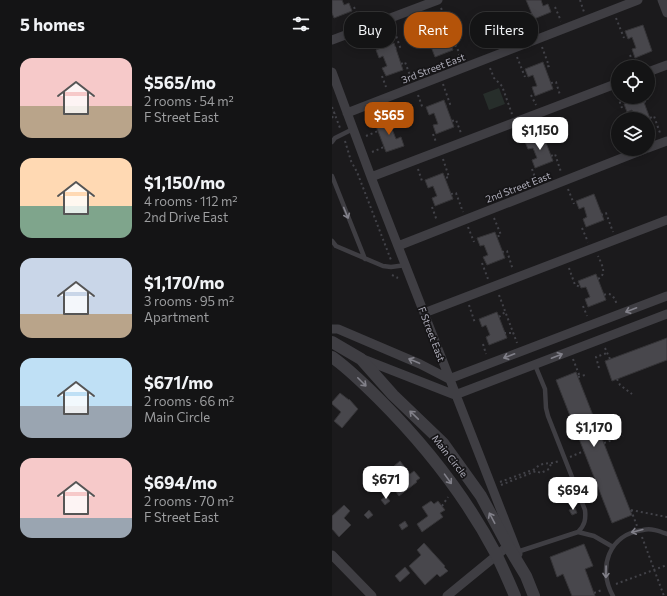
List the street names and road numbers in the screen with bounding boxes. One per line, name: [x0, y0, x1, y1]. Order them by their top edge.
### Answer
street label: 3rd Street East: [399, 50, 467, 86]
street label: 2nd Street East: [484, 169, 552, 205]
street label: F Street East: [416, 305, 448, 363]
street label: Main Circle: [430, 432, 470, 480]

